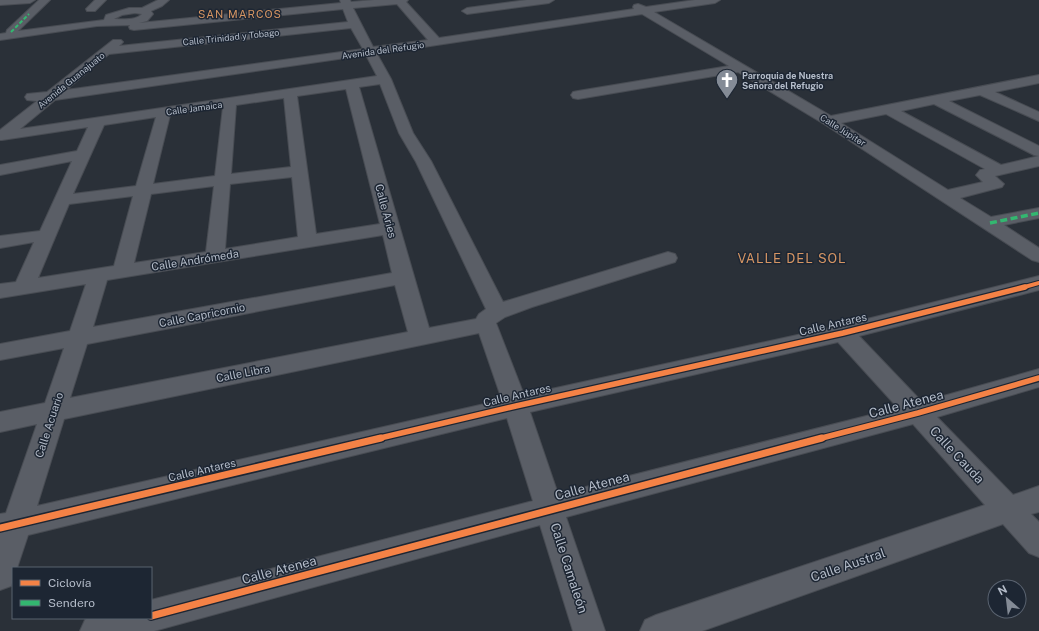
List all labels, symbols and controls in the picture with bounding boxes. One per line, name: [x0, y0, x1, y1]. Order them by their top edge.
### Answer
district label: SAN MARCOS: [198, 8, 282, 20]
street label: Calle Trinidad y Tobago: [182, 26, 280, 48]
street label: Avenida del Refugio: [341, 39, 425, 61]
street label: Avenida Guanajuato: [35, 50, 107, 110]
church icon: Parroquia de Nuestra Señora del Refugio: [714, 67, 740, 100]
place label: Parroquia de Nuestra Señora del Refugio: [742, 70, 833, 91]
street label: Calle Jamaica: [165, 99, 223, 117]
street label: Calle Júpiter: [818, 112, 868, 149]
street label: Calle Aries: [373, 183, 399, 240]
street label: Calle Andrómeda: [150, 247, 240, 273]
district label: VALLE DEL SOL: [737, 251, 847, 266]
street label: Calle Capricornio: [158, 301, 246, 329]
street label: Calle Antares: [798, 310, 868, 338]
street label: Calle Libra: [215, 362, 271, 384]
street label: Calle Antares: [482, 381, 552, 409]
street label: Calle Atenea: [867, 387, 945, 421]
street label: Calle Acuario: [33, 391, 65, 459]
street label: Calle Cauda: [927, 423, 987, 487]
street label: Calle Antares: [167, 456, 237, 484]
street label: Calle Atenea: [553, 469, 631, 503]
street label: Calle Camaleón: [547, 521, 591, 615]
street label: Calle Austral: [809, 545, 887, 585]
street label: Calle Atenea: [240, 553, 318, 587]
legend: [12, 567, 152, 619]
text: Ciclovía: [48, 576, 91, 590]
north arrow: [987, 579, 1027, 619]
text: N: [996, 583, 1009, 597]
text: Sendero: [48, 596, 95, 610]

